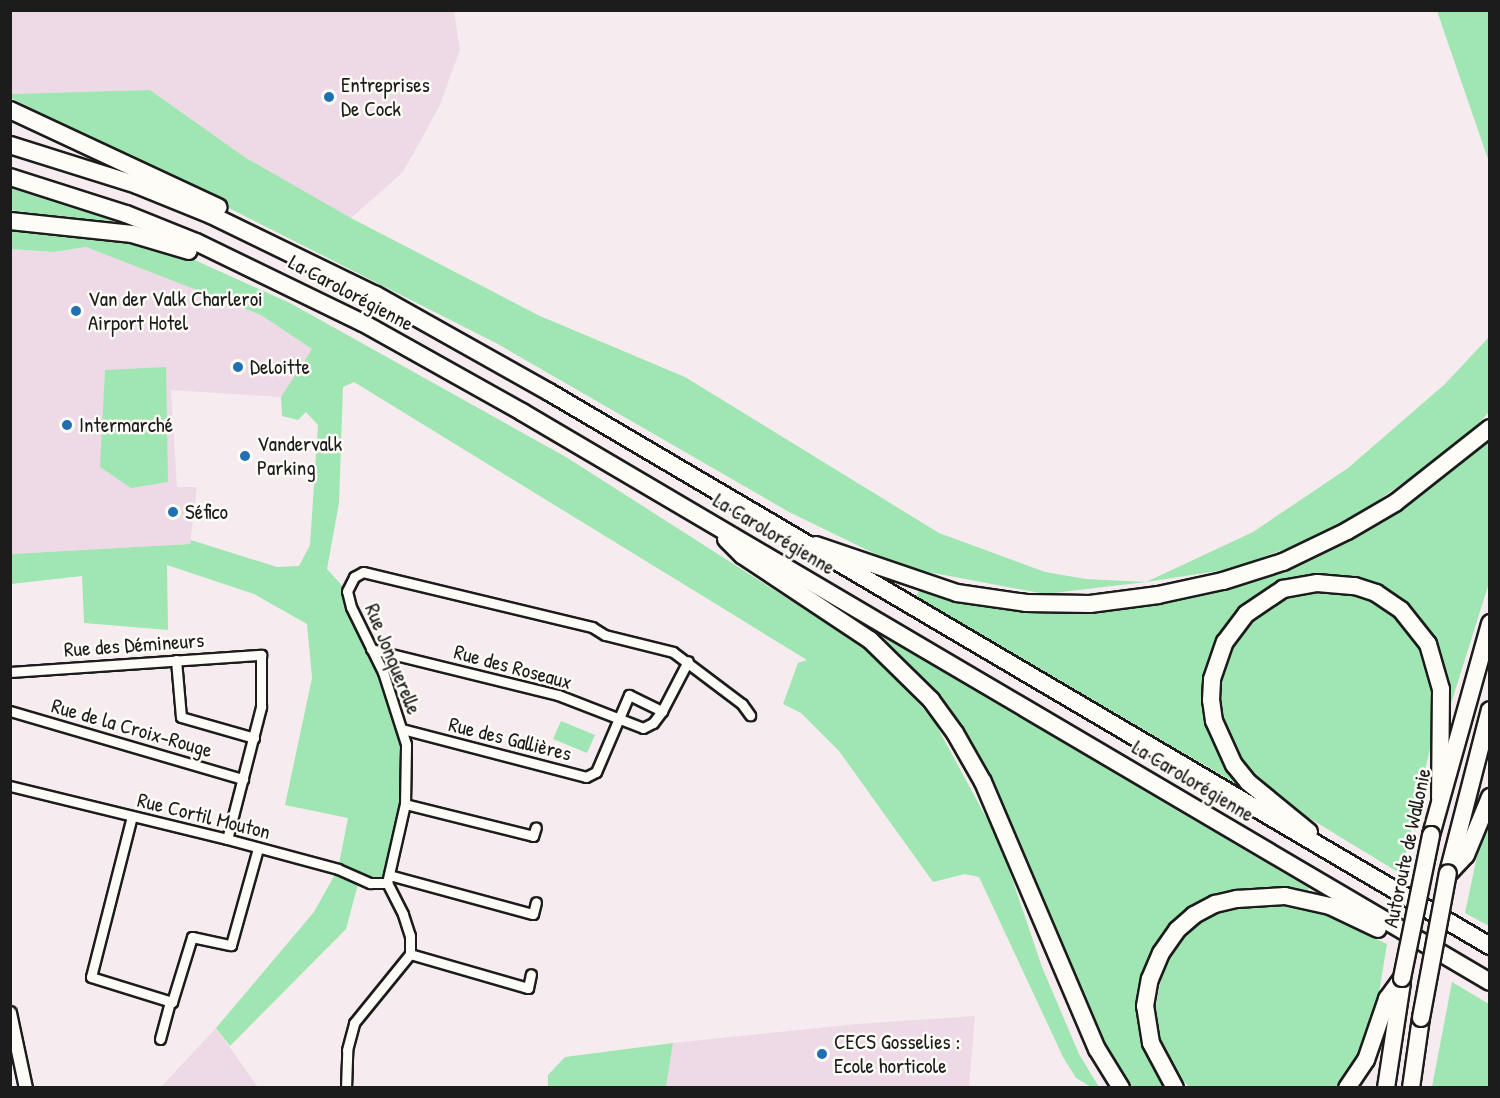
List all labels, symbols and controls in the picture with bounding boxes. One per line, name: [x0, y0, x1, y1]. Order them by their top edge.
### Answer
place label: Entreprises De Cock: [341, 72, 430, 122]
marker: Entreprises De Cock: [322, 90, 336, 104]
street label: La Carolorégienne: [284, 250, 418, 336]
place label: Van der Valk Charleroi Airport Hotel: [88, 286, 263, 336]
marker: Van der Valk Charleroi Airport Hotel: [69, 304, 83, 318]
place label: Deloitte: [250, 354, 310, 380]
marker: Deloitte: [231, 360, 245, 374]
place label: Intermarché: [79, 412, 173, 438]
marker: Intermarché: [60, 418, 74, 432]
place label: Vandervalk Parking: [257, 431, 342, 481]
marker: Vandervalk Parking: [238, 449, 252, 463]
street label: La Carolorégienne: [709, 488, 839, 580]
place label: Séfico: [185, 499, 228, 525]
marker: Séfico: [166, 505, 180, 519]
street label: Rue Jonquerelle: [359, 600, 427, 718]
street label: Rue des Démineurs: [63, 628, 205, 662]
street label: Rue des Roseaux: [451, 639, 575, 695]
street label: Rue de la Croix-Rouge: [49, 693, 215, 763]
street label: Rue des Gallières: [446, 712, 574, 766]
street label: La Carolorégienne: [1128, 735, 1258, 827]
street label: Autoroute de Wallonie: [1378, 766, 1436, 930]
street label: Rue Cortil Mouton: [135, 787, 273, 845]
place label: CECS Gosselies : Ecole horticole: [834, 1029, 960, 1079]
marker: CECS Gosselies : Ecole horticole: [815, 1047, 829, 1061]

